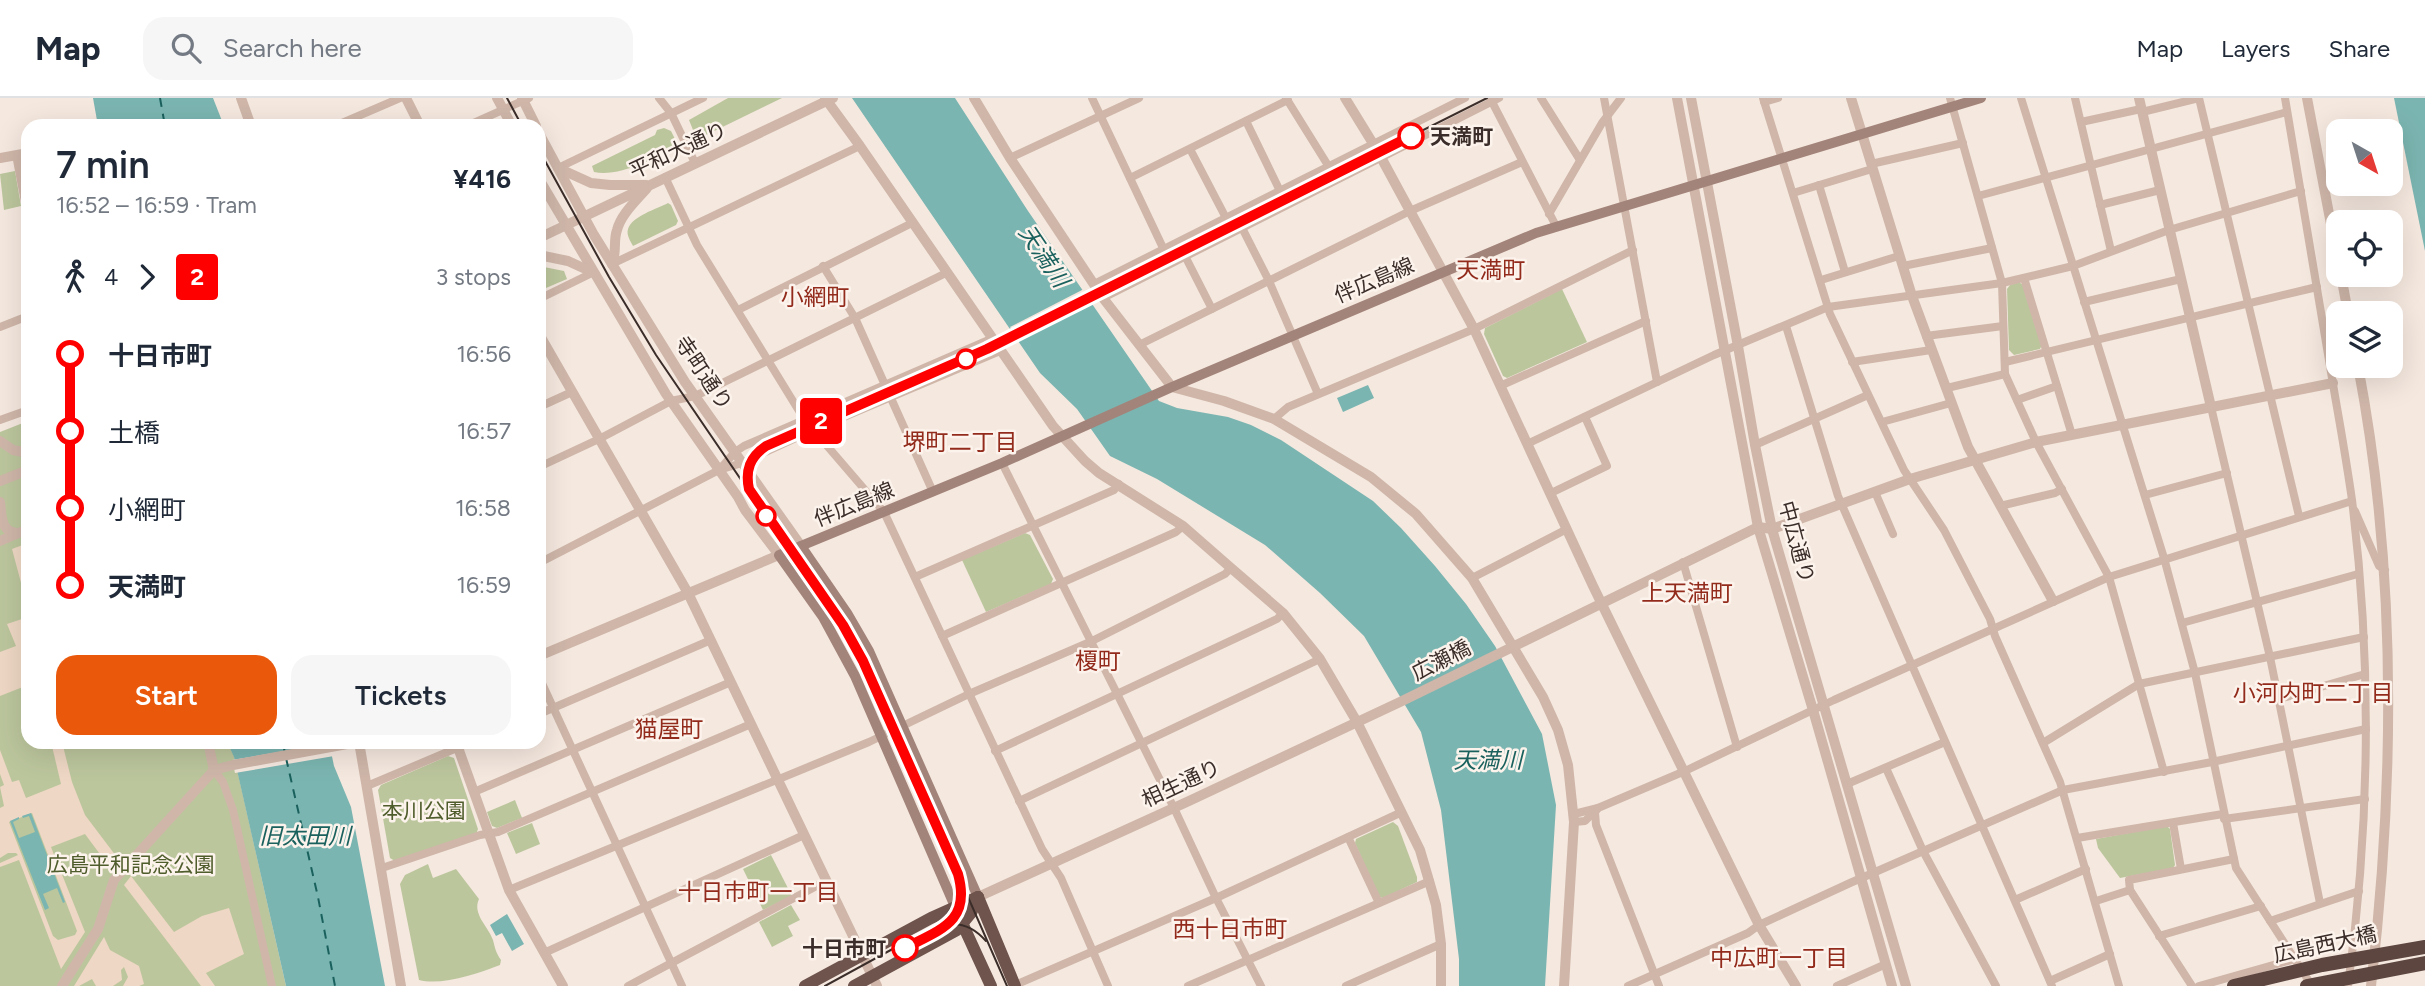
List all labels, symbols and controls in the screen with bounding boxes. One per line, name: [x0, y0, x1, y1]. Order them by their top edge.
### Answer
search box: [143, 17, 633, 80]
text: Map: [35, 29, 101, 68]
icon: search: [167, 29, 205, 67]
text: Search here: [223, 32, 362, 64]
text: Map: [2136, 34, 2183, 63]
text: Layers: [2221, 34, 2290, 63]
text: Share: [2328, 34, 2390, 63]
street label: 平和大通り: [625, 116, 731, 184]
north arrow: [2326, 119, 2403, 196]
map controls: [2326, 119, 2403, 378]
marker: 天満町: [1398, 123, 1424, 149]
place label: 天満町: [1430, 124, 1493, 149]
text: 7 min: [56, 142, 150, 188]
text: ¥416: [453, 163, 511, 195]
text: 16:52 – 16:59 · Tram: [56, 191, 257, 219]
button: locate: [2326, 210, 2403, 287]
water label: 天満川: [1013, 220, 1077, 295]
street label: 伴広島線: [1330, 252, 1418, 308]
district label: 天満町: [1457, 256, 1526, 284]
icon: walk: [56, 258, 94, 296]
icon: forward: [128, 258, 166, 296]
text: 2: [190, 262, 204, 291]
text: 4: [104, 263, 118, 291]
text: 3 stops: [436, 263, 511, 291]
district label: 小網町: [781, 283, 850, 311]
button: layers: [2326, 301, 2403, 378]
street label: 寺町通り: [670, 331, 738, 415]
text: 十日市町: [108, 340, 212, 372]
text: 16:56: [456, 340, 511, 368]
unlabelled marker: [956, 349, 976, 369]
line badge: 2: [798, 398, 844, 444]
text: 2: [814, 406, 828, 435]
text: 土橋: [108, 417, 160, 449]
text: 16:57: [457, 417, 511, 445]
district label: 堺町二丁目: [903, 428, 1018, 456]
street label: 伴広島線: [810, 477, 898, 531]
text: 小網町: [108, 494, 186, 526]
text: 16:58: [455, 494, 511, 522]
street label: 中広通り: [1774, 498, 1820, 586]
unlabelled marker: [756, 506, 776, 526]
text: 天満町: [108, 571, 186, 603]
text: 16:59: [456, 571, 511, 599]
district label: 上天満町: [1641, 579, 1733, 607]
street label: 広瀬橋: [1407, 635, 1475, 685]
district label: 榎町: [1075, 647, 1121, 675]
button: Start: [56, 655, 277, 735]
button: Tickets: [291, 655, 511, 735]
district label: 小河内町二丁目: [2233, 679, 2394, 707]
district label: 猫屋町: [635, 715, 704, 743]
water label: 天満川: [1454, 746, 1526, 774]
street label: 相生通り: [1138, 754, 1224, 812]
park label: 本川公園: [382, 798, 466, 823]
water label: 旧太田川: [259, 822, 354, 850]
park label: 広島平和記念公園: [47, 852, 215, 877]
district label: 十日市町一丁目: [678, 878, 839, 906]
district label: 西十日市町: [1173, 915, 1288, 943]
street label: 広島西大橋: [2271, 921, 2379, 967]
marker: 十日市町: [892, 935, 918, 961]
place label: 十日市町: [802, 936, 886, 961]
district label: 中広町一丁目: [1710, 944, 1848, 972]

